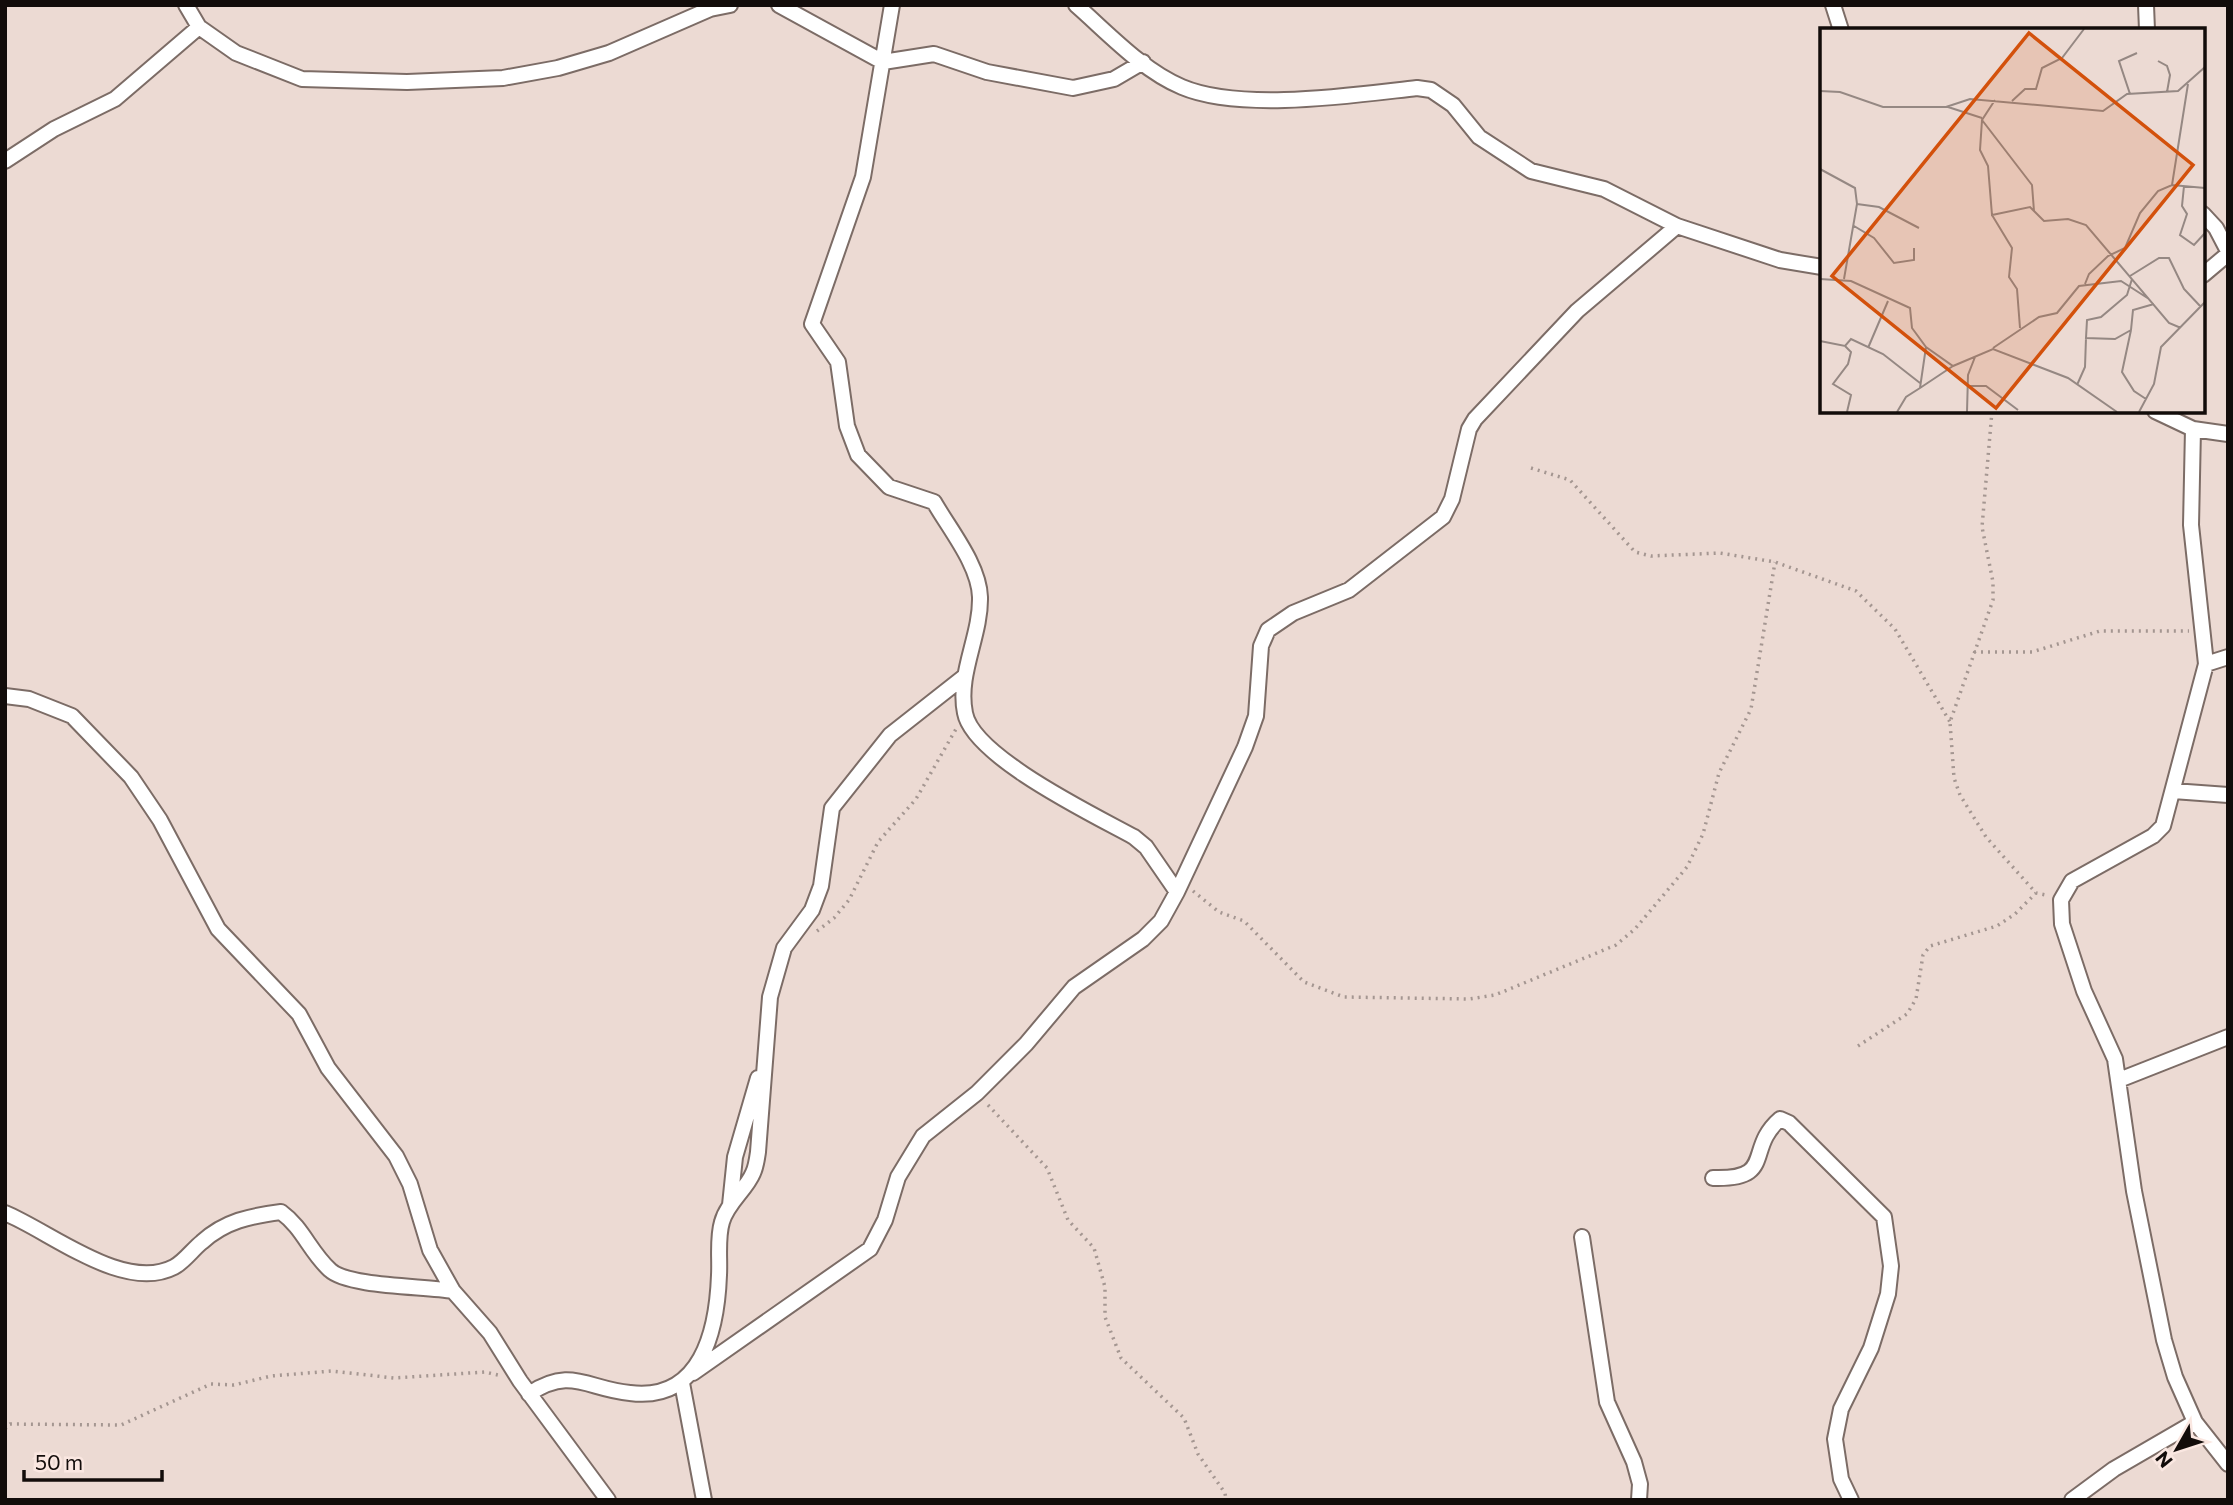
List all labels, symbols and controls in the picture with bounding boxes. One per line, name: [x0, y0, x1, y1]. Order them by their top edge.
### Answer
inset map: [1820, 28, 2205, 413]
north arrow: [2142, 1414, 2212, 1484]
scale bar: [24, 1438, 163, 1482]
text: N: [2150, 1447, 2177, 1473]
text: 50 m: [35, 1449, 83, 1474]

